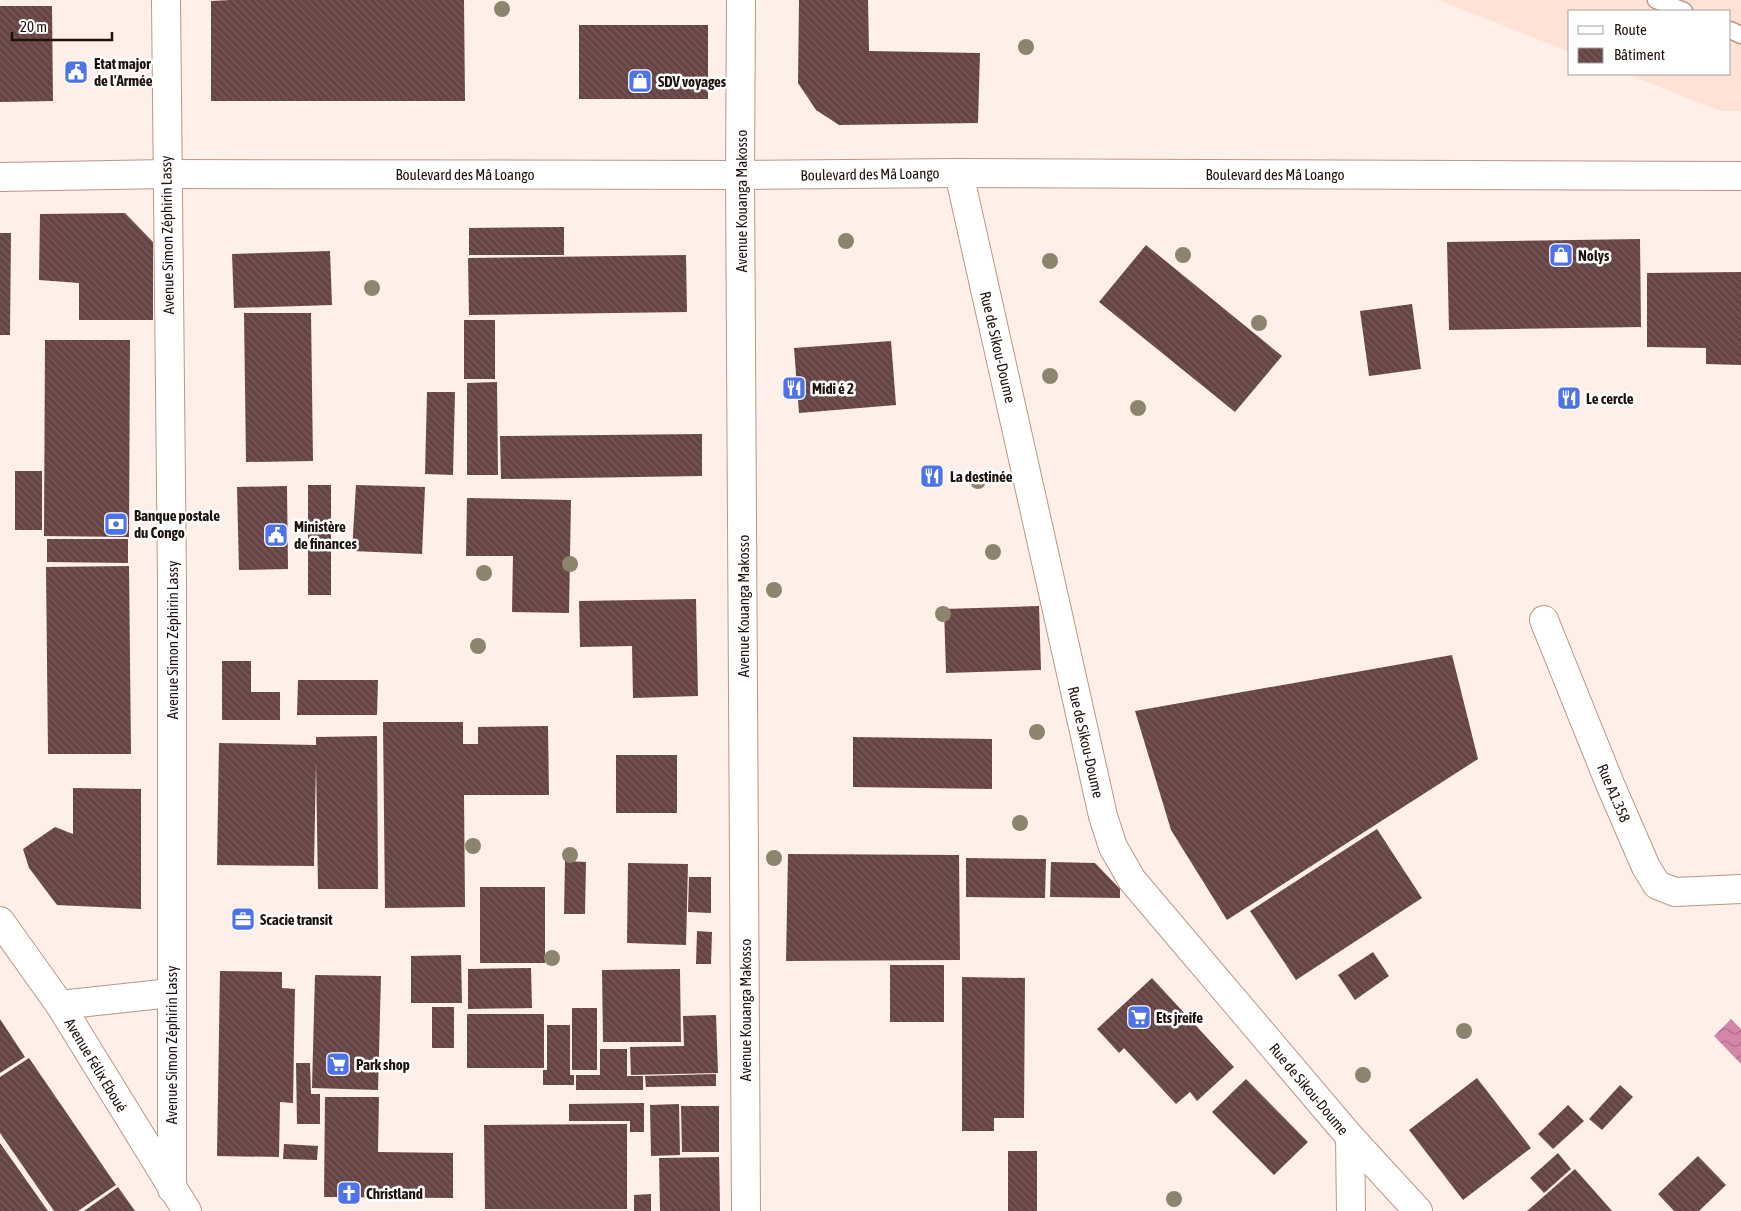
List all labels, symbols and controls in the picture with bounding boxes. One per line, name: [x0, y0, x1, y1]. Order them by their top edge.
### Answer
scale bar: [12, 10, 112, 42]
legend: [1568, 10, 1731, 75]
text: 20 m: [20, 18, 47, 35]
text: Route: [1614, 21, 1647, 38]
text: Bâtiment: [1614, 46, 1665, 63]
place label: Etat major de l'Armée: [94, 55, 153, 89]
public building icon: Etat major de l'Armée: [63, 59, 89, 85]
shop icon: SDV voyages: [627, 68, 653, 94]
place label: SDV voyages: [658, 73, 727, 90]
street label: Avenue Kouanga Makosso: [733, 130, 750, 272]
street label: Avenue Simon Zéphirin Lassy: [157, 156, 177, 314]
street label: Boulevard des Mâ Loango: [800, 164, 940, 184]
street label: Boulevard des Mâ Loango: [395, 166, 535, 183]
street label: Boulevard des Mâ Loango: [1205, 166, 1345, 183]
shop icon: Nolys: [1548, 242, 1574, 268]
place label: Nolys: [1578, 247, 1610, 264]
street label: Rue de Sikou-Doume: [977, 290, 1019, 405]
restaurant icon: Midi é 2: [781, 375, 807, 401]
place label: Midi é 2: [812, 380, 854, 397]
restaurant icon: Le cercle: [1556, 385, 1582, 411]
place label: Le cercle: [1586, 390, 1634, 407]
restaurant icon: La destinée: [919, 463, 945, 489]
place label: La destinée: [950, 468, 1013, 485]
place label: Banque postale du Congo: [134, 507, 220, 541]
bank icon: Banque postale du Congo: [103, 511, 129, 537]
place label: Ministère de finances: [294, 518, 357, 552]
public building icon: Ministère de finances: [263, 522, 289, 548]
street label: Avenue Kouanga Makosso: [735, 535, 752, 677]
street label: Avenue Simon Zéphirin Lassy: [164, 561, 181, 719]
street label: Rue de Sikou-Doume: [1065, 685, 1107, 800]
street label: Rue A1.358: [1594, 761, 1634, 825]
office icon: Scacie transit: [230, 906, 256, 932]
place label: Scacie transit: [260, 911, 333, 928]
street label: Avenue Kouanga Makosso: [737, 939, 754, 1081]
street label: Avenue Simon Zéphirin Lassy: [163, 966, 180, 1124]
supermarket icon: Ets jreife: [1126, 1004, 1152, 1030]
place label: Ets jreife: [1156, 1009, 1203, 1026]
street label: Avenue Félix Eboué: [61, 1015, 131, 1115]
street label: Rue de Sikou-Doume: [1266, 1040, 1352, 1138]
supermarket icon: Park shop: [325, 1051, 351, 1077]
place label: Park shop: [356, 1056, 410, 1073]
church icon: Christland: [336, 1180, 362, 1206]
place label: Christland: [366, 1185, 423, 1202]

